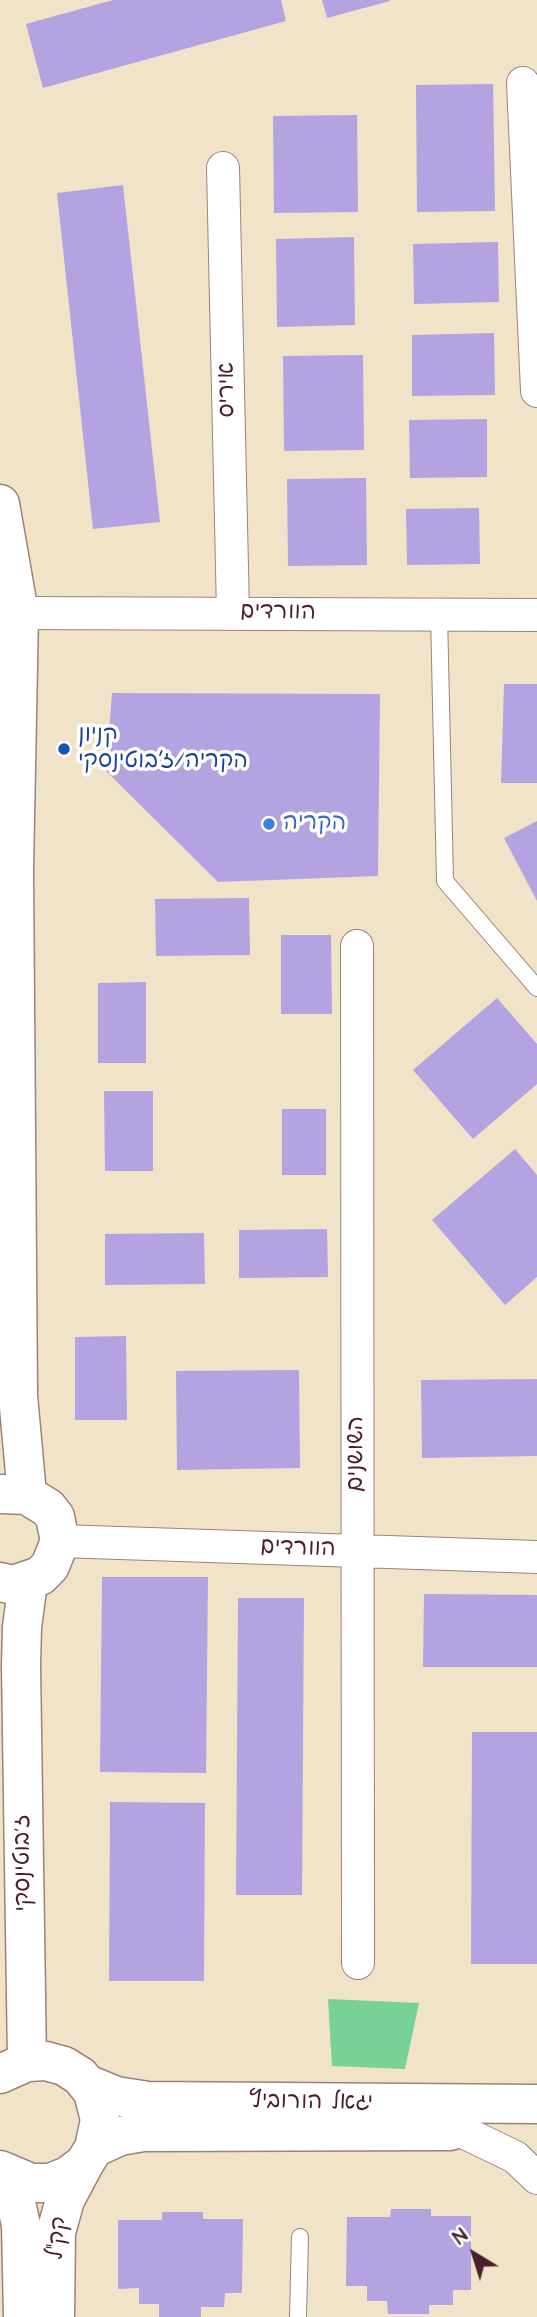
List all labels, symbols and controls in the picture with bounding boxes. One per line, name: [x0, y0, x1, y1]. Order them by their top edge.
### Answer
street label: איריס: [214, 362, 242, 418]
street label: הוורדים: [240, 599, 316, 627]
place label: קניון הקריה/ז׳בוטינסקי: [78, 722, 248, 776]
marker: קניון הקריה/ז׳בוטינסקי: [56, 741, 72, 757]
place label: הקריה: [283, 810, 346, 838]
marker: הקריה: [261, 816, 277, 832]
street label: השושנים: [343, 1416, 371, 1492]
street label: הוורדים: [260, 1534, 336, 1564]
street label: ז'בוטינסקי: [9, 1814, 39, 1912]
street label: יגאל הורוביץ: [249, 2088, 373, 2118]
street label: קק"ל: [43, 2215, 75, 2261]
north arrow: [439, 2219, 509, 2289]
text: N: [448, 2223, 474, 2251]

